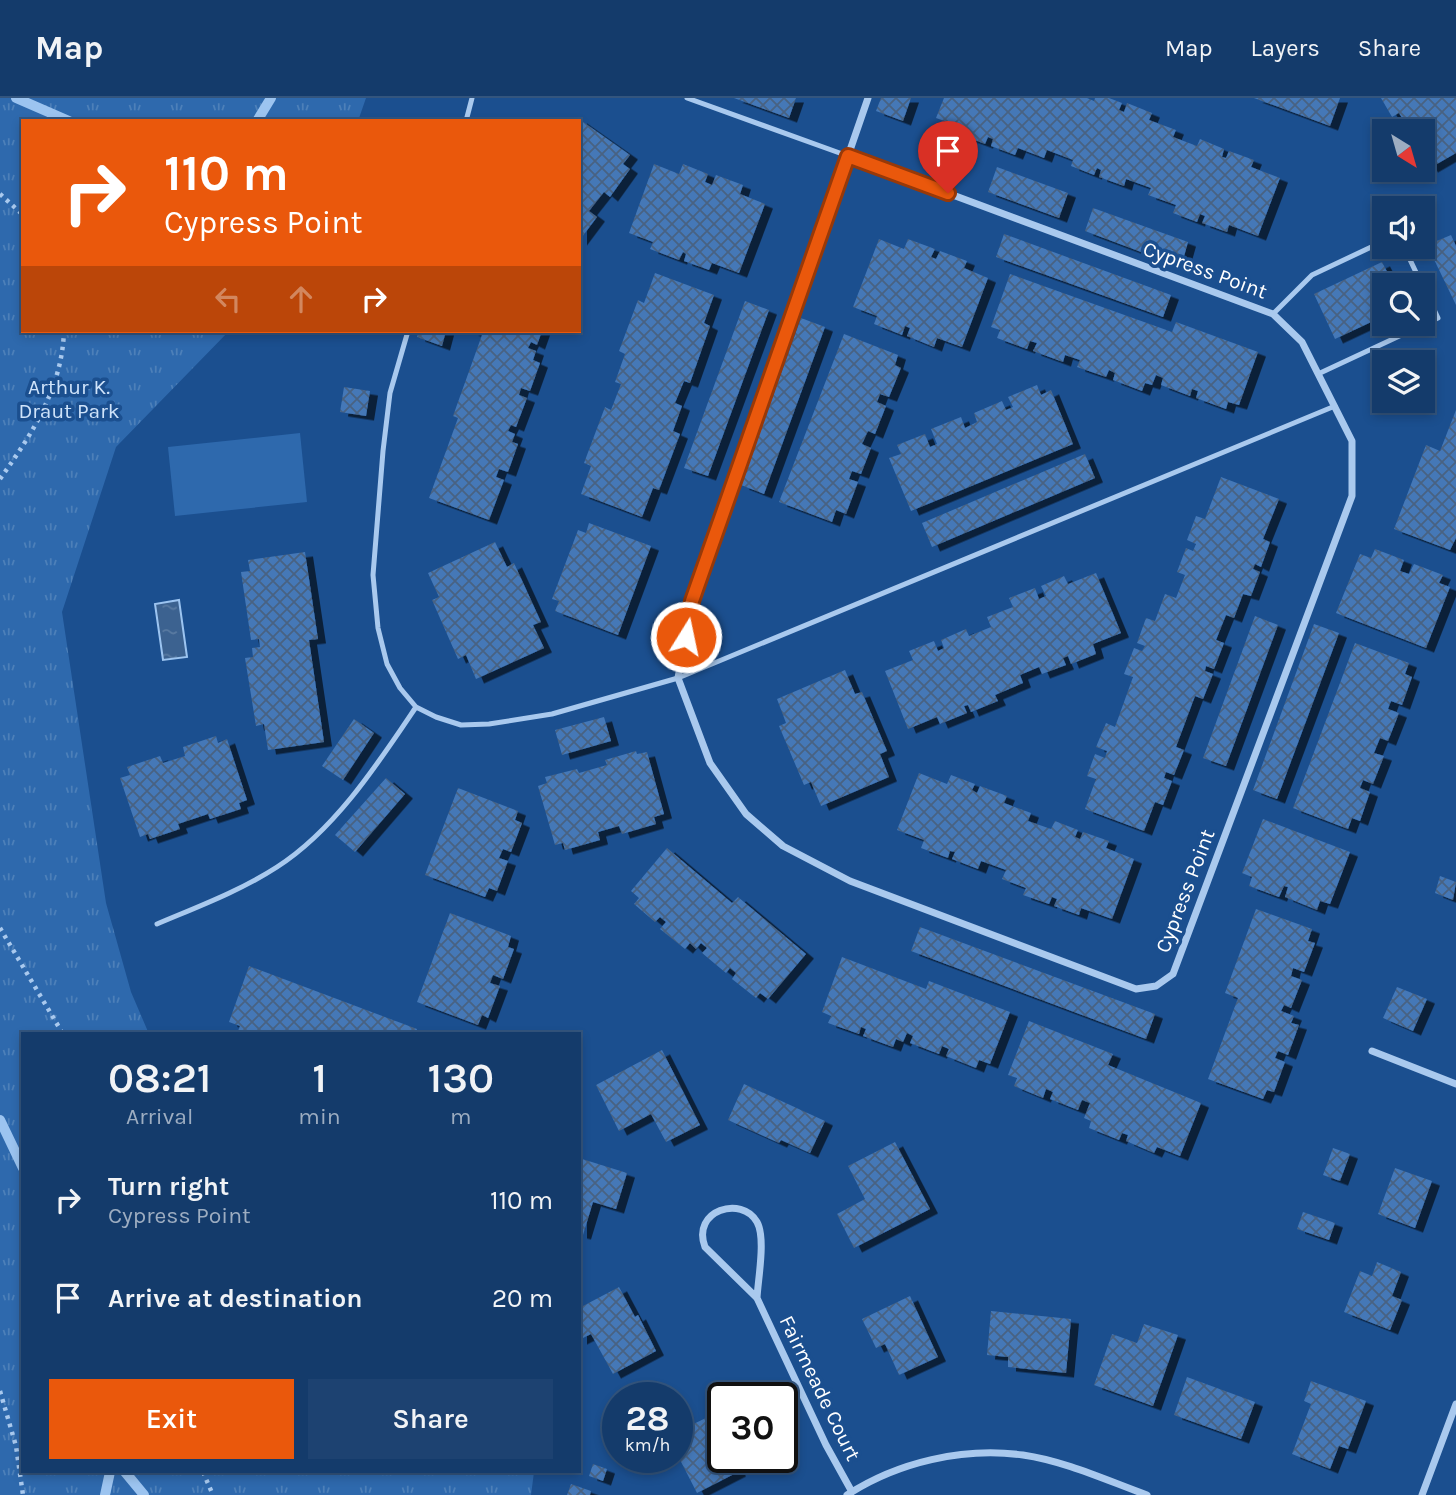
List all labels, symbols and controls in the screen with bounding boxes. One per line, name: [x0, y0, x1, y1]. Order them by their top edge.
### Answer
text: Map: [35, 29, 103, 67]
text: Map: [1165, 34, 1213, 62]
text: Layers: [1251, 34, 1320, 62]
text: Share: [1358, 34, 1421, 62]
north arrow: [1372, 119, 1435, 182]
map controls: [1372, 119, 1435, 413]
pin: [918, 121, 978, 193]
icon: arrive: [929, 132, 967, 170]
text: 110 m: [164, 145, 289, 202]
icon: right: [49, 147, 140, 238]
button: sound: [1372, 196, 1435, 259]
text: Cypress Point: [164, 204, 363, 241]
street label: Cypress Point: [1140, 236, 1270, 304]
button: search: [1372, 273, 1435, 336]
icon: left: [209, 280, 247, 318]
icon: ahead: [282, 280, 320, 318]
icon: right: [355, 280, 393, 318]
button: layers: [1372, 350, 1435, 413]
park label: Arthur K. Draut Park: [18, 375, 120, 423]
position arrow: [649, 600, 723, 674]
street label: Cypress Point: [1150, 826, 1220, 956]
text: 08:21: [108, 1053, 211, 1103]
text: 1: [312, 1053, 327, 1103]
text: 130: [428, 1053, 494, 1103]
text: Arrival: [126, 1103, 193, 1130]
text: min: [298, 1103, 341, 1130]
text: m: [450, 1103, 472, 1130]
text: Turn right: [108, 1171, 229, 1202]
icon: right: [49, 1181, 87, 1219]
text: 110 m: [490, 1185, 553, 1216]
text: Cypress Point: [108, 1202, 251, 1229]
icon: arrive: [49, 1279, 87, 1317]
text: Arrive at destination: [108, 1283, 362, 1314]
text: 20 m: [492, 1283, 553, 1314]
street label: Fairmeade Court: [774, 1311, 866, 1465]
button: Exit: [49, 1379, 294, 1459]
button: Share: [308, 1379, 553, 1459]
speed limit sign: 30: [707, 1382, 798, 1473]
text: 28: [626, 1398, 669, 1439]
text: km/h: [625, 1434, 670, 1456]

